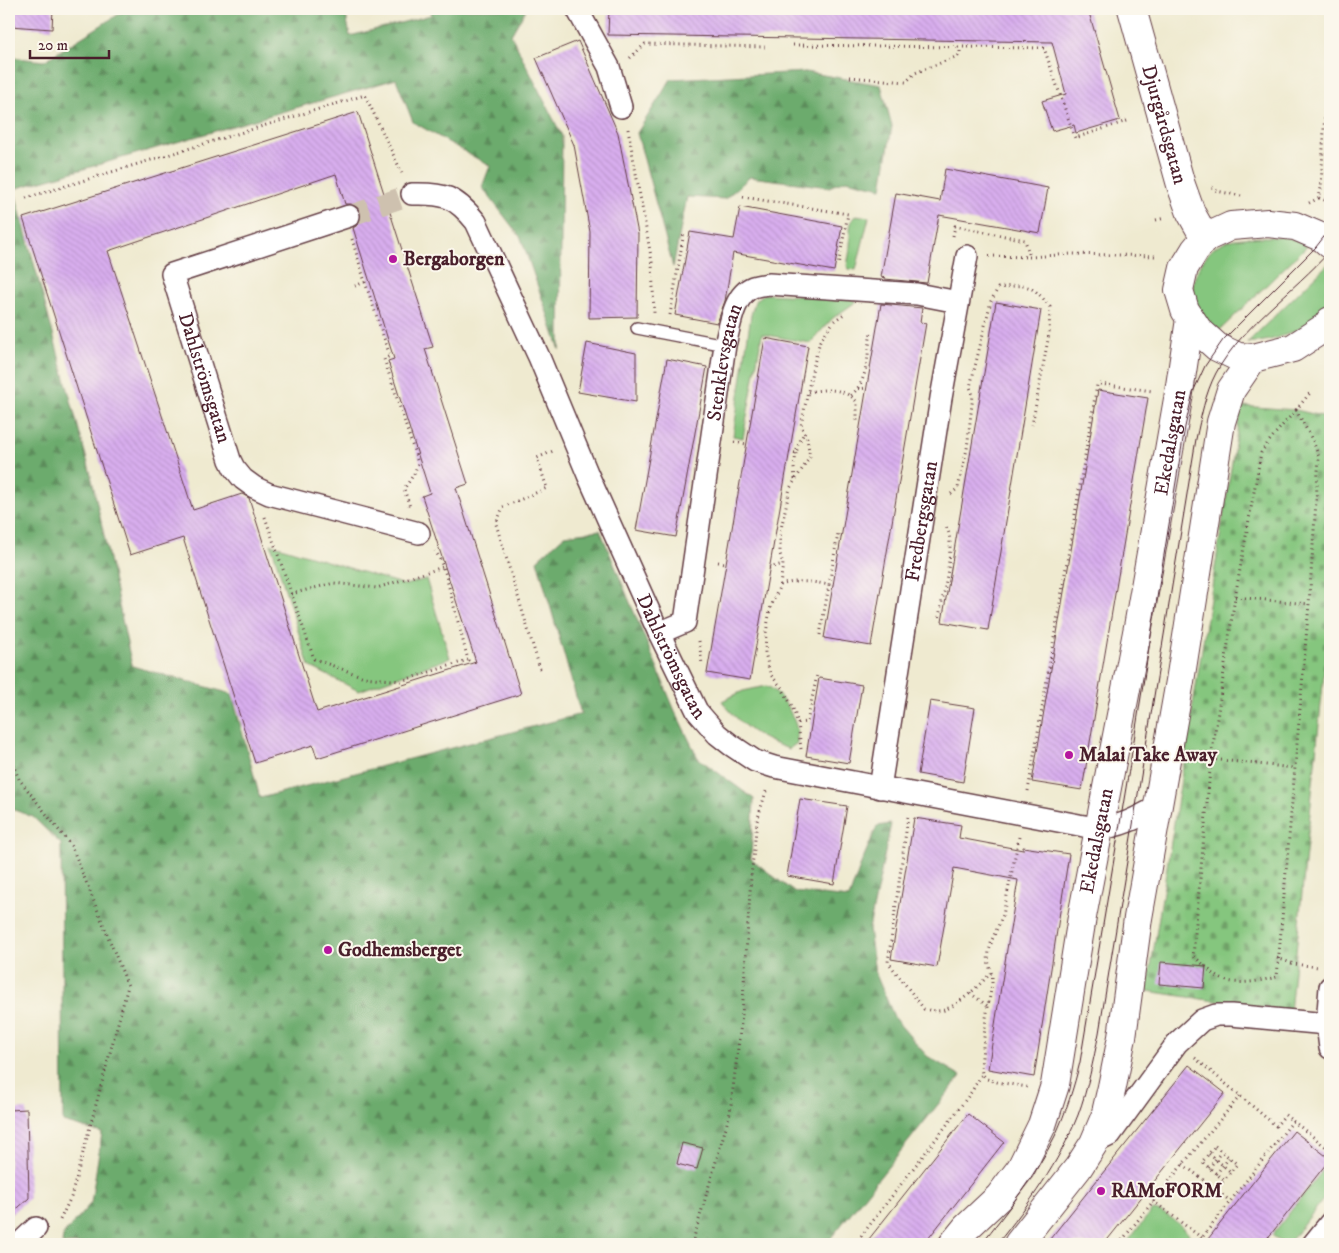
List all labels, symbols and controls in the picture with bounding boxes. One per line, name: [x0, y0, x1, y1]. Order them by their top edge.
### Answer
scale bar: [30, 28, 109, 60]
text: 20 m: [38, 36, 68, 55]
street label: Djurgårdsgatan: [1136, 62, 1193, 188]
place label: Bergaborgen: [403, 247, 505, 272]
marker: Bergaborgen: [387, 253, 399, 265]
street label: Stenklevsgatan: [702, 299, 748, 423]
street label: Dahlströmsgatan: [172, 309, 237, 447]
street label: Ekedalsgatan: [1149, 387, 1192, 497]
street label: Fredbergsgatan: [900, 458, 944, 584]
street label: Dahlströmsgatan: [631, 590, 712, 725]
place label: Malai Take Away: [1079, 743, 1217, 768]
marker: Malai Take Away: [1063, 749, 1075, 761]
street label: Ekedalsgatan: [1074, 785, 1119, 896]
place label: Godhemsberget: [338, 938, 462, 963]
marker: Godhemsberget: [322, 944, 334, 956]
place label: RAMoFORM: [1111, 1179, 1222, 1204]
marker: RAMoFORM: [1095, 1185, 1107, 1197]

